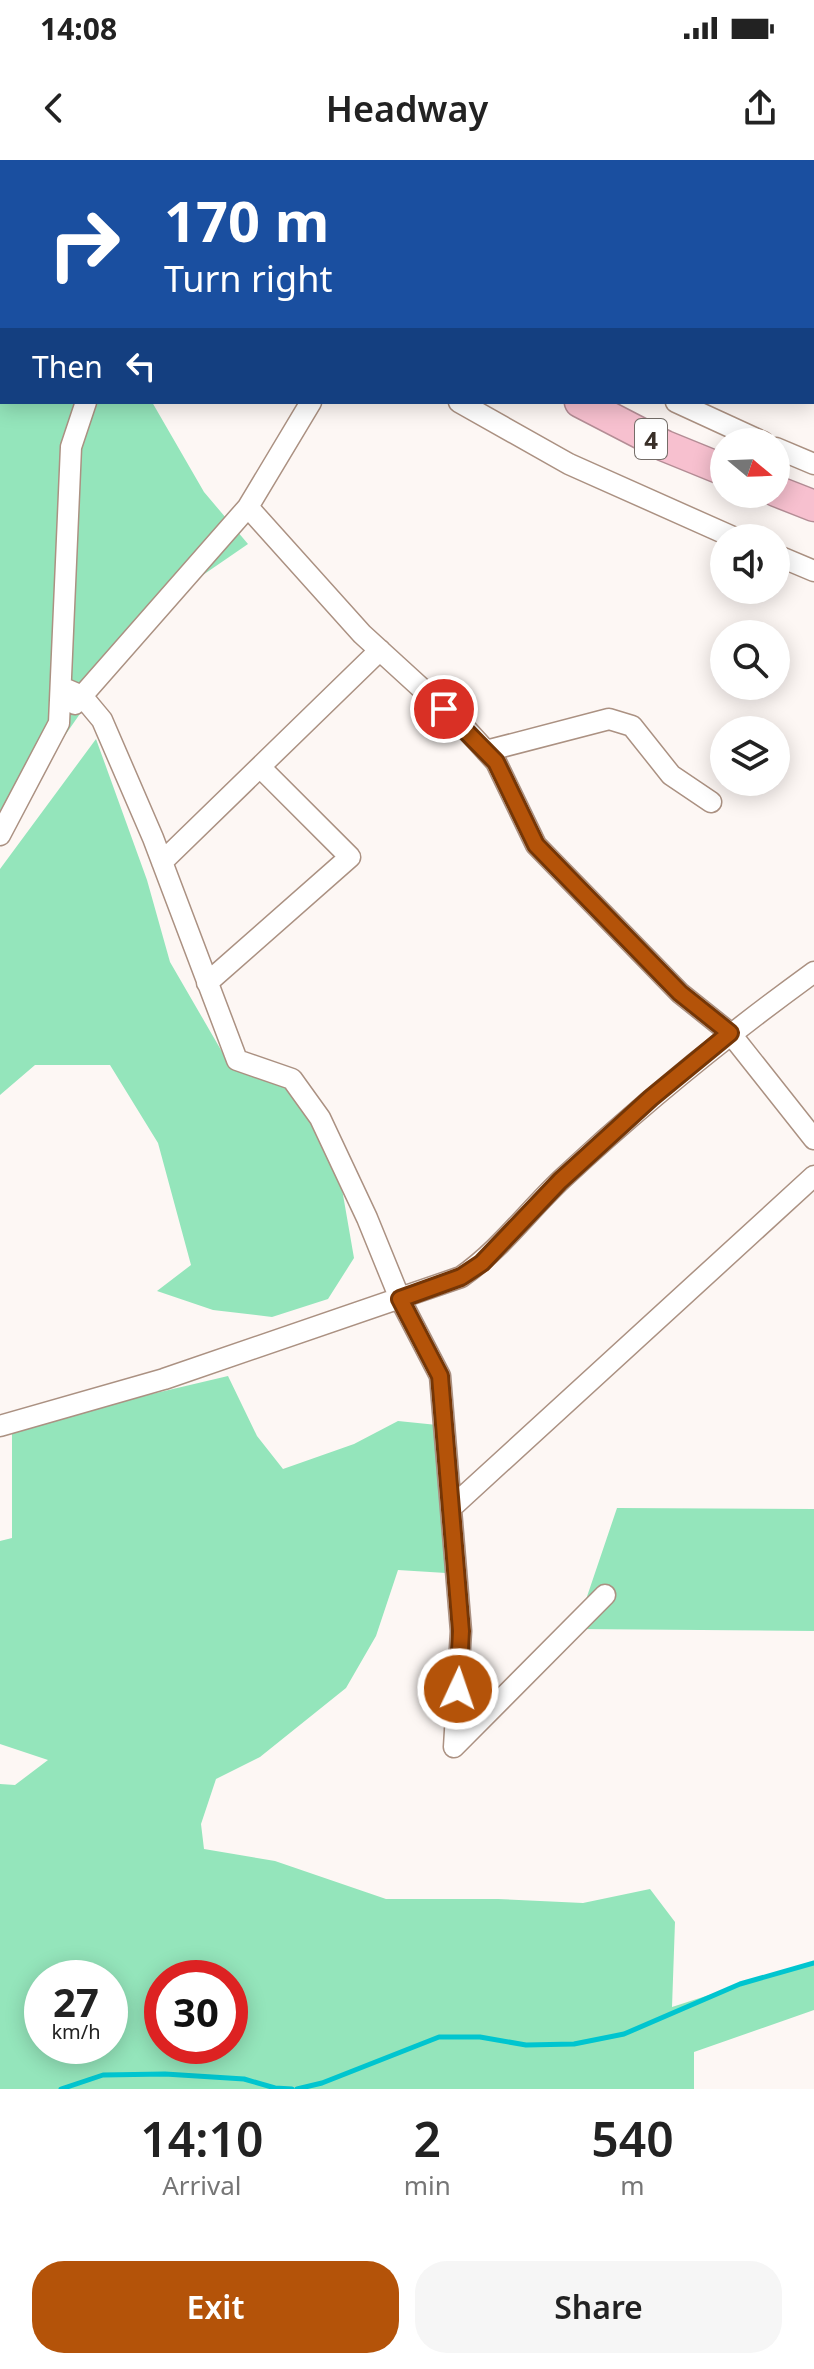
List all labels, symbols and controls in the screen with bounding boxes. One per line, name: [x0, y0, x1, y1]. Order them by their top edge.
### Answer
text: 14:08: [40, 8, 117, 49]
text: Headway: [326, 84, 488, 133]
icon: back: [32, 86, 76, 130]
icon: share: [738, 86, 782, 130]
text: 170 m: [164, 182, 329, 258]
icon: right: [32, 192, 136, 296]
text: Turn right: [164, 254, 332, 303]
icon: left: [119, 344, 163, 388]
text: Then: [32, 346, 103, 387]
road number: 4: [635, 419, 667, 459]
north arrow: [710, 428, 790, 508]
map controls: [710, 428, 790, 796]
button: sound: [710, 524, 790, 604]
button: search: [710, 620, 790, 700]
pin: [410, 675, 478, 743]
icon: arrive: [422, 687, 466, 731]
button: layers: [710, 716, 790, 796]
position arrow: [416, 1647, 500, 1731]
speed limit sign: 30: [144, 1960, 248, 2064]
text: 27: [53, 1974, 99, 2029]
text: km/h: [51, 2018, 101, 2045]
text: 14:10: [140, 2106, 263, 2171]
text: 2: [414, 2106, 441, 2171]
text: 540: [591, 2106, 674, 2171]
text: Arrival: [162, 2167, 242, 2203]
text: min: [404, 2167, 451, 2203]
text: m: [620, 2167, 645, 2203]
button: Exit: [32, 2261, 399, 2353]
button: Share: [415, 2261, 782, 2353]

